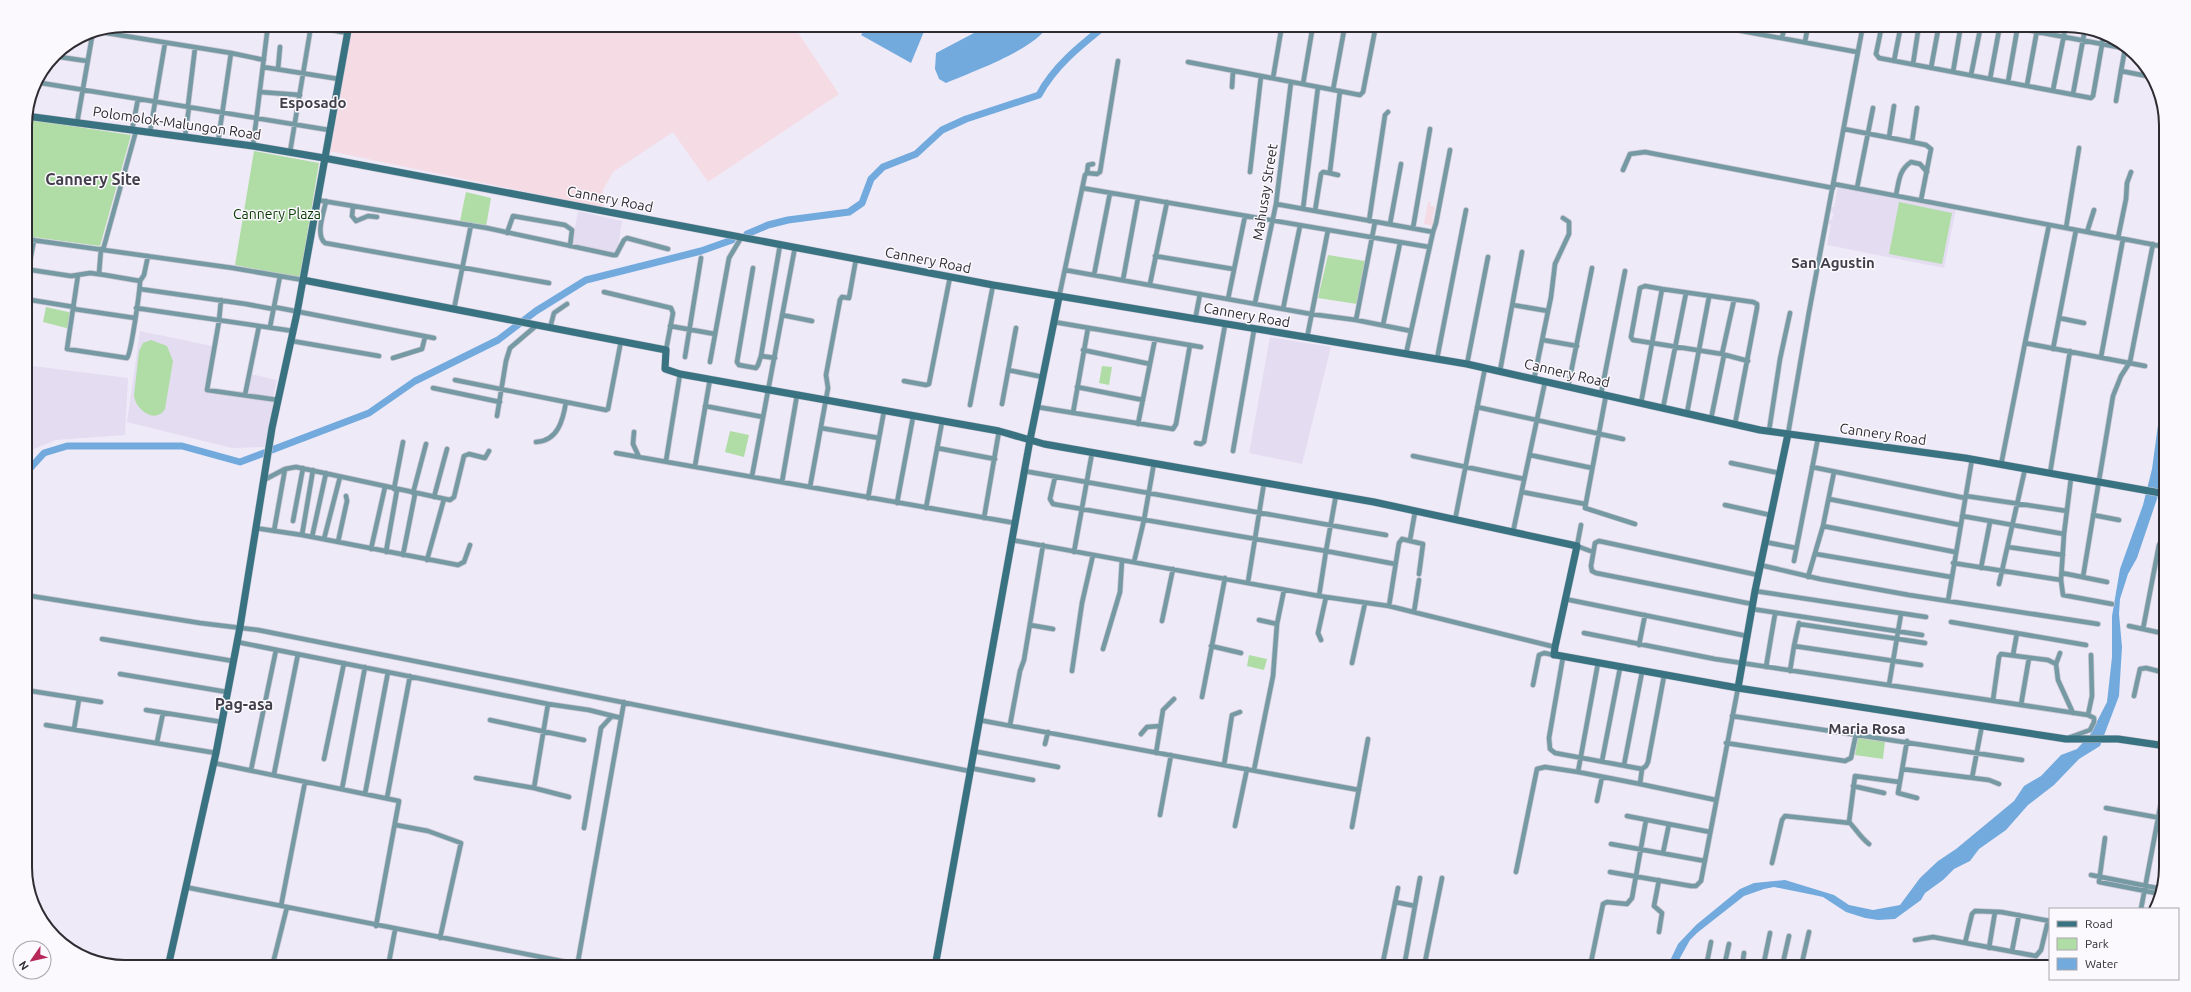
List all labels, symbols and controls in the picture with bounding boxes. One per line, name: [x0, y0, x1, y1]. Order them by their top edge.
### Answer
district label: Esposado: [279, 94, 347, 111]
street label: Polomolok-Malungon Road: [92, 103, 262, 143]
street label: Mahusay Street: [1249, 142, 1281, 241]
district label: Cannery Site: [45, 170, 141, 188]
street label: Cannery Road: [566, 183, 654, 215]
park label: Cannery Plaza: [233, 206, 321, 222]
street label: Cannery Road: [884, 244, 972, 276]
district label: San Agustin: [1791, 254, 1875, 271]
street label: Cannery Road: [1203, 300, 1291, 330]
street label: Cannery Road: [1523, 355, 1611, 391]
street label: Cannery Road: [1839, 420, 1927, 448]
district label: Pag-asa: [215, 695, 273, 713]
district label: Maria Rosa: [1828, 720, 1906, 737]
legend: [2049, 908, 2179, 980]
text: Road: [2085, 917, 2113, 930]
text: Park: [2085, 937, 2109, 950]
north arrow: [12, 940, 52, 980]
text: Water: [2085, 957, 2118, 970]
text: N: [16, 959, 31, 972]

